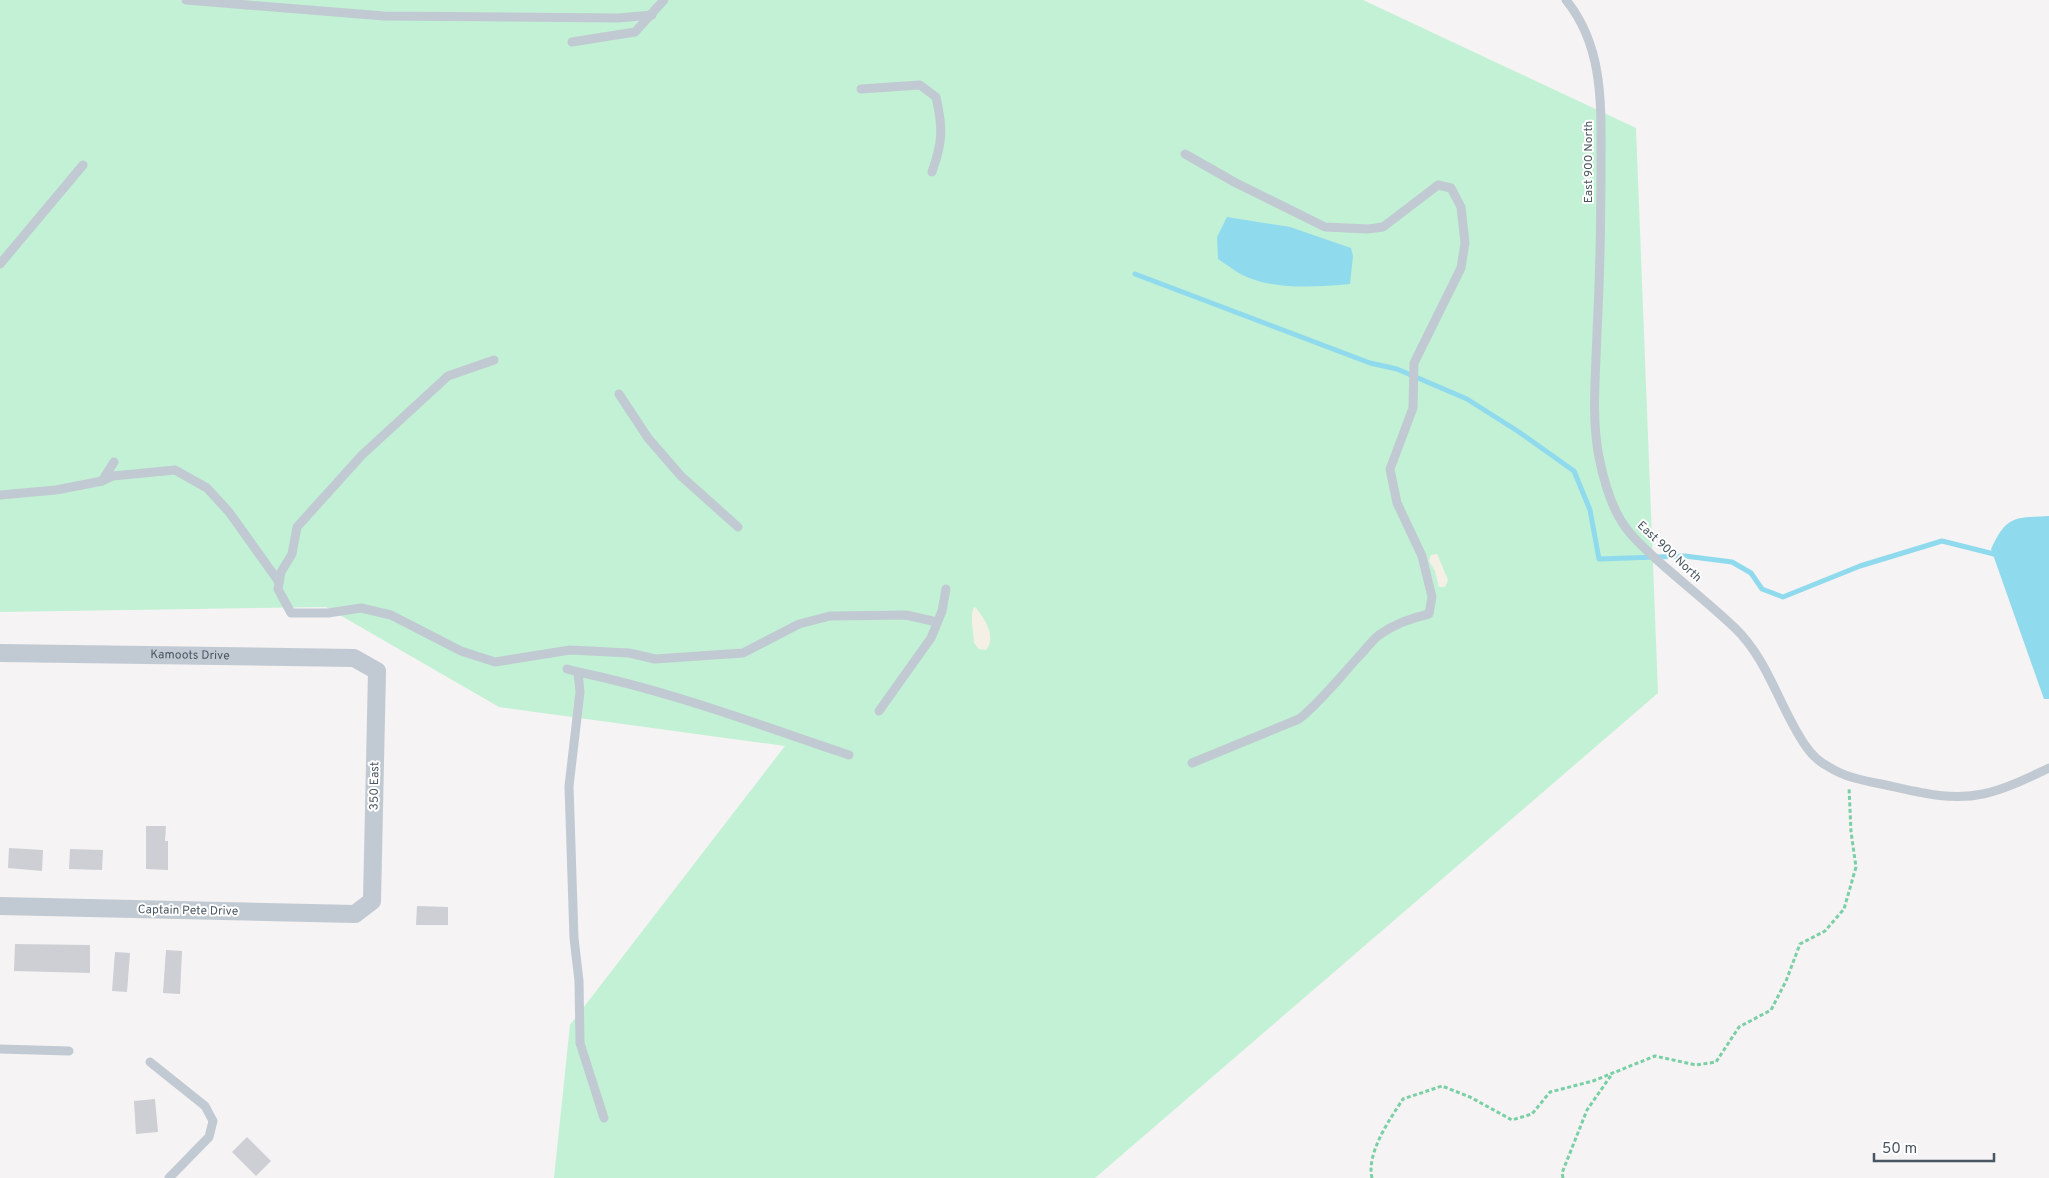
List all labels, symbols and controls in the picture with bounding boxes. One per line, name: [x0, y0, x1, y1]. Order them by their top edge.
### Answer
street label: East 900 North: [1581, 121, 1597, 203]
street label: East 900 North: [1633, 518, 1705, 586]
street label: Kamoots Drive: [150, 647, 230, 664]
street label: 350 East: [367, 762, 383, 810]
street label: Captain Pete Drive: [138, 902, 238, 920]
scale bar: [1874, 1130, 1994, 1162]
text: 50 m: [1882, 1140, 1917, 1159]

